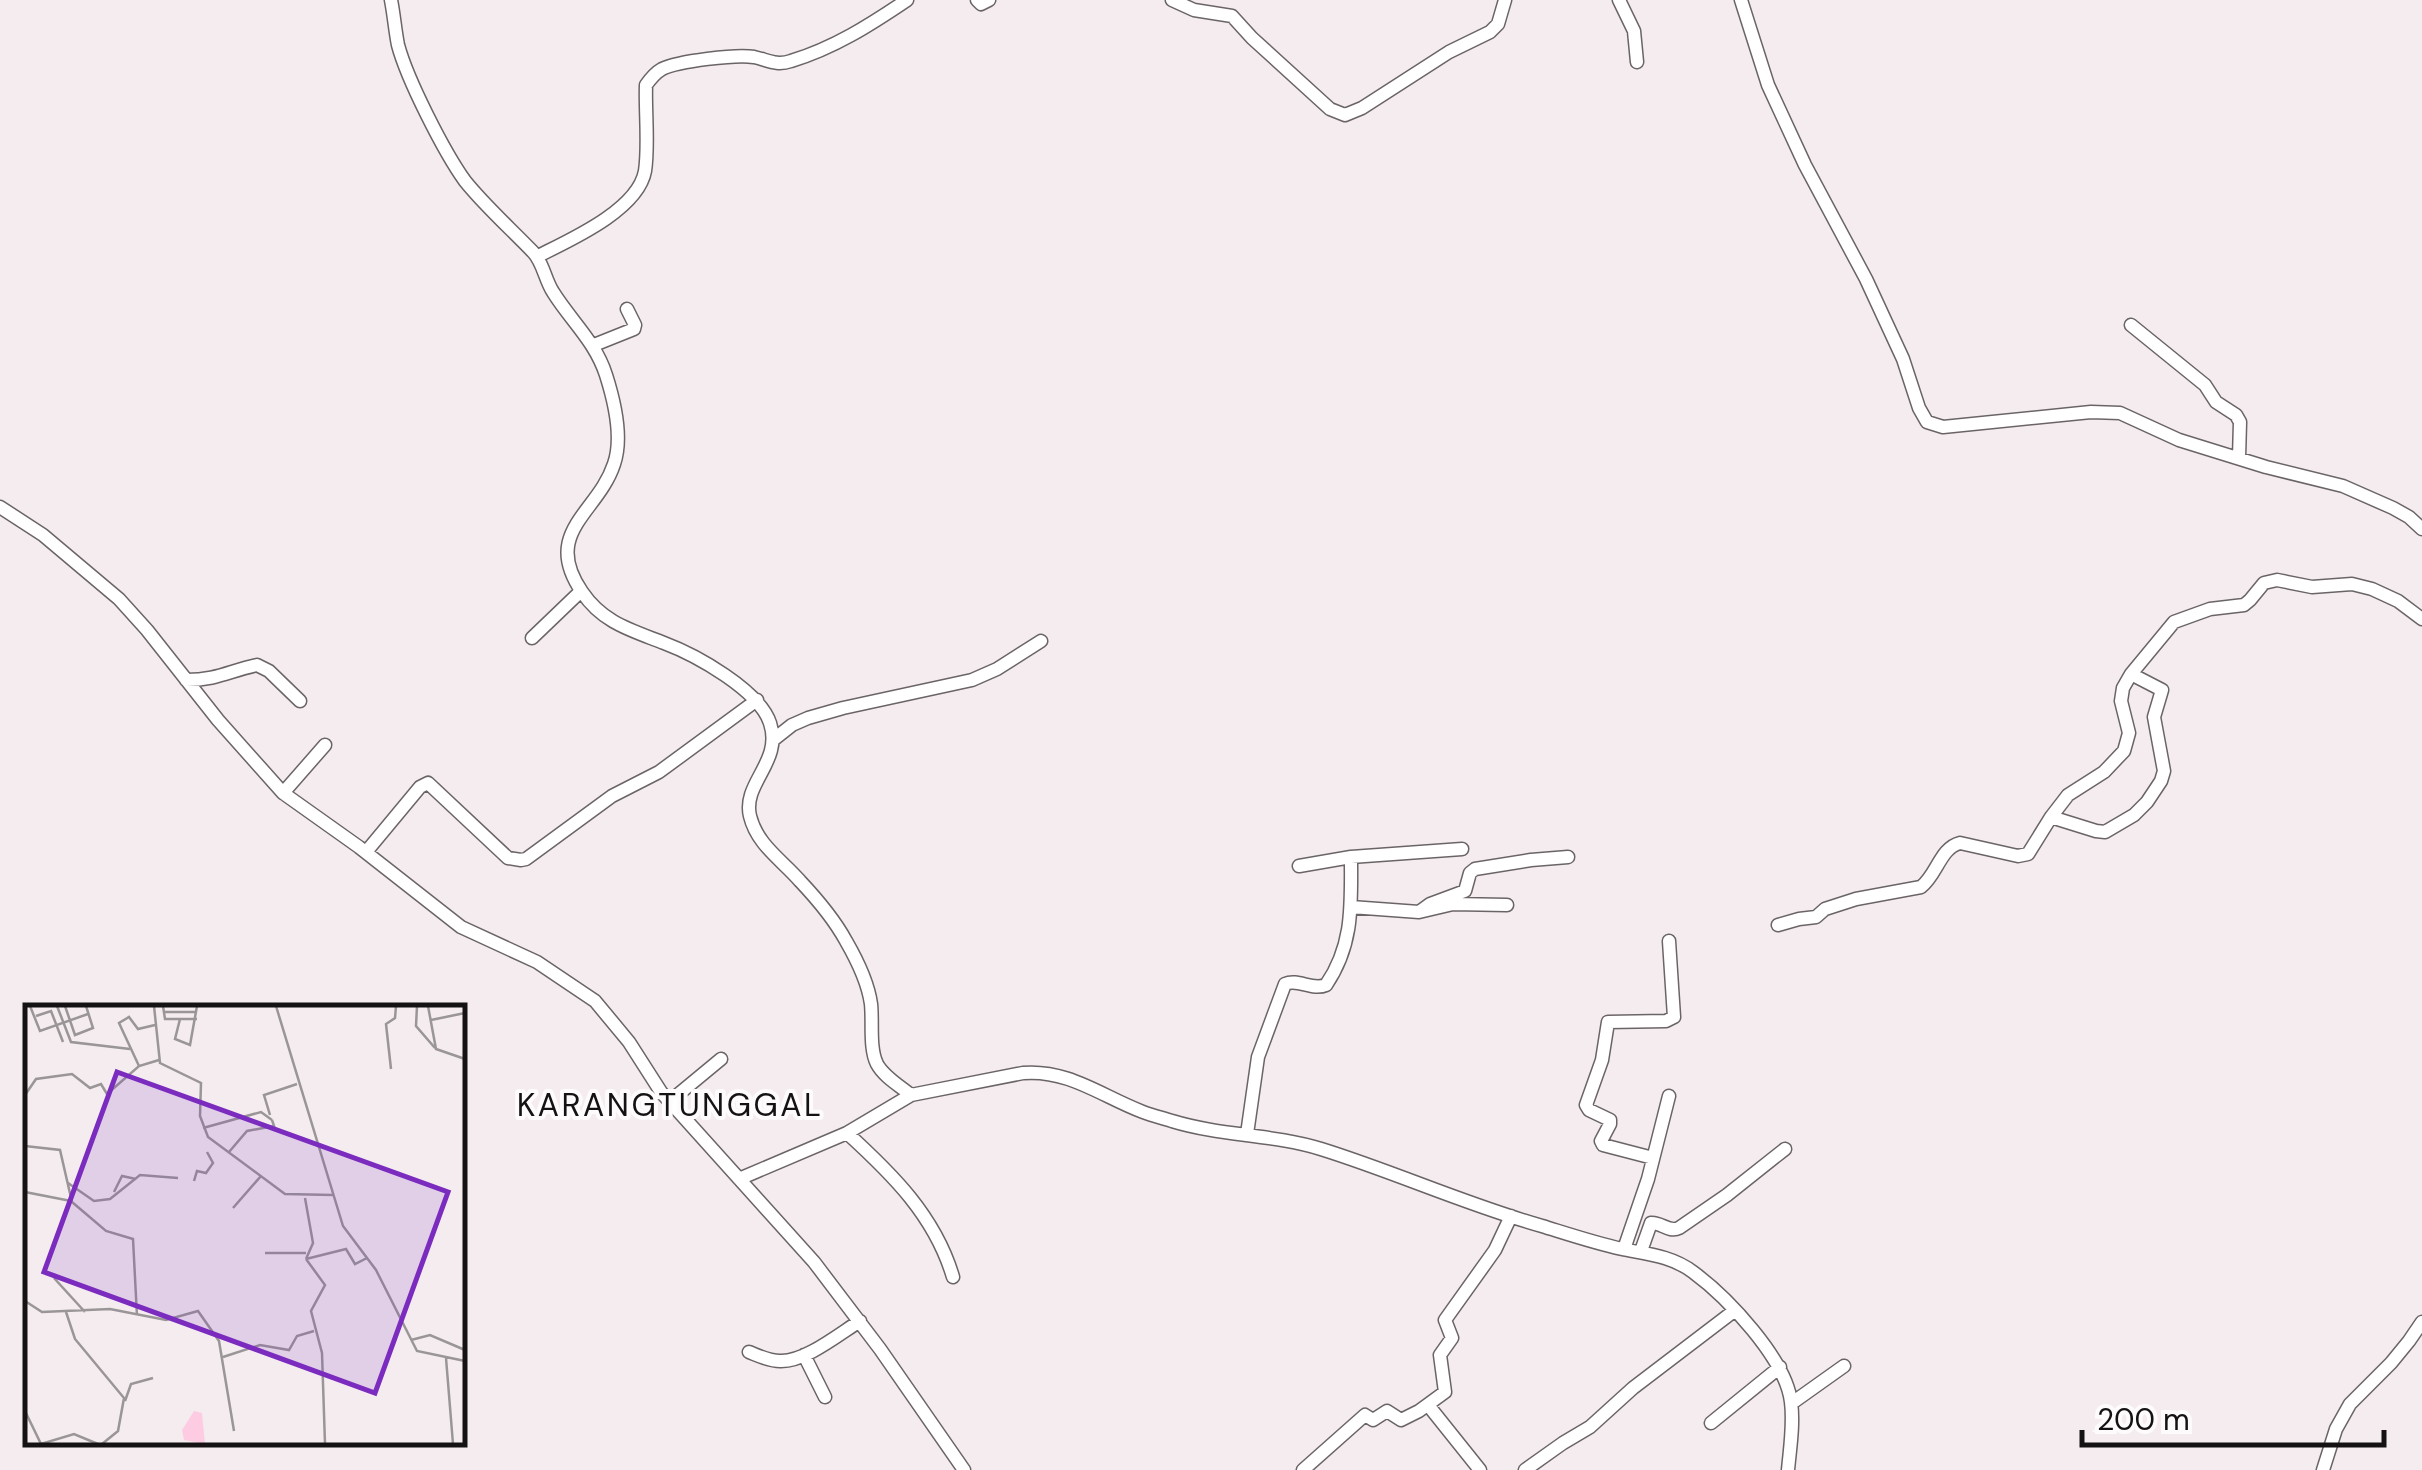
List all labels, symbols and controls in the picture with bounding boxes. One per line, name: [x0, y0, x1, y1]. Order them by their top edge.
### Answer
inset map: [25, 1005, 465, 1445]
district label: KARANGTUNGGAL: [517, 1084, 823, 1126]
scale bar: [2082, 1385, 2384, 1447]
text: 200 m: [2097, 1400, 2190, 1439]

